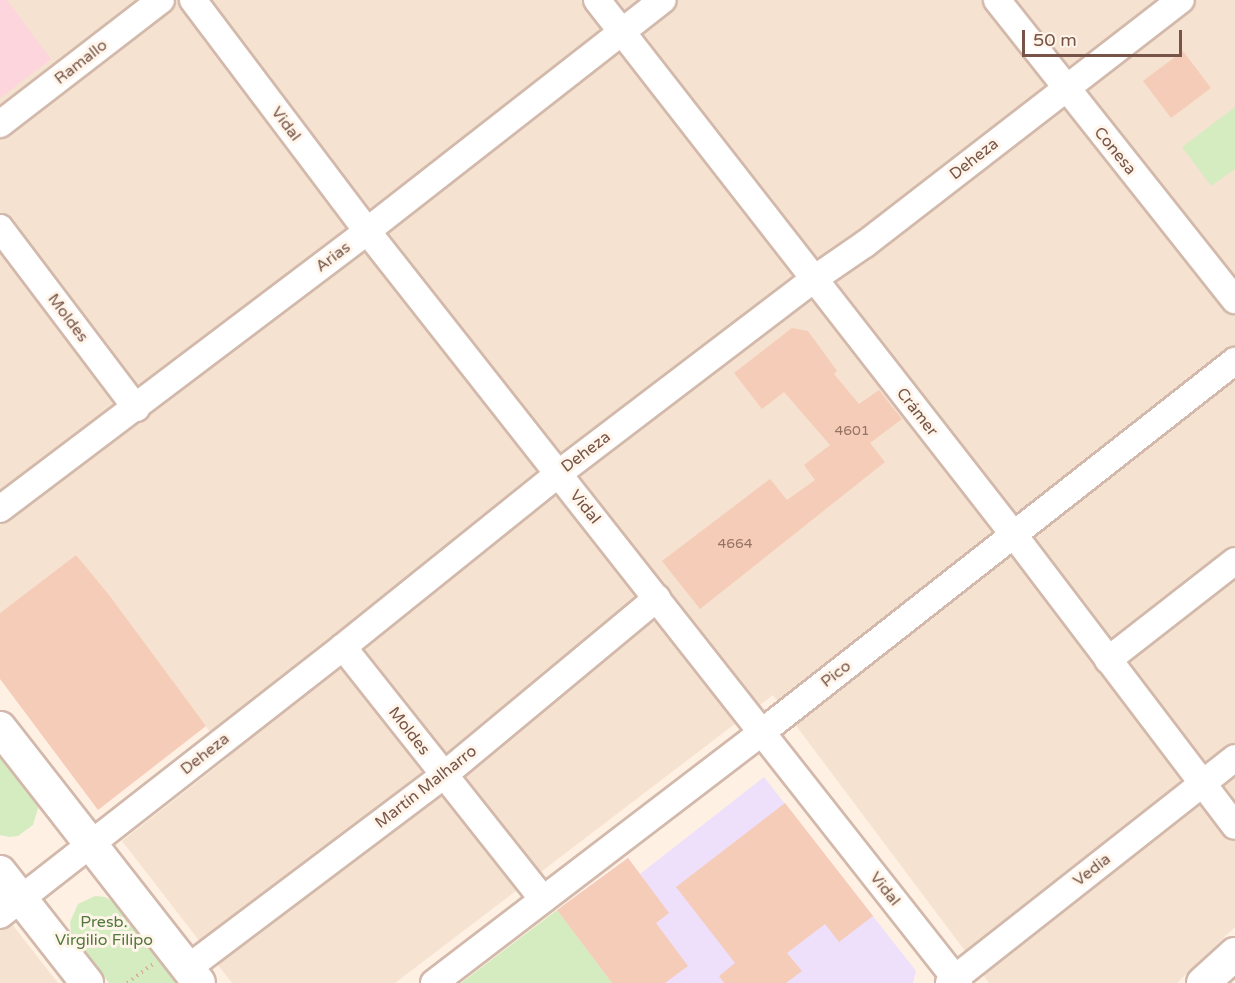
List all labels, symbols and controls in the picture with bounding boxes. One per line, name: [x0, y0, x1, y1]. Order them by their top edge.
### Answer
scale bar: [1025, 18, 1186, 56]
text: 50 m: [1033, 29, 1077, 51]
street label: Ramallo: [51, 35, 111, 89]
street label: Vidal: [267, 103, 305, 145]
street label: Conesa: [1090, 123, 1140, 179]
street label: Deheza: [946, 134, 1002, 184]
street label: Arias: [312, 238, 354, 276]
street label: Moldes: [44, 290, 92, 346]
street label: Crámer: [892, 384, 942, 440]
house number: 4601: [834, 423, 870, 439]
street label: Deheza: [558, 427, 614, 477]
street label: Vidal: [566, 486, 604, 528]
house number: 4664: [717, 536, 753, 552]
street label: Pico: [817, 656, 855, 692]
street label: Moldes: [384, 703, 434, 759]
street label: Deheza: [177, 729, 233, 779]
street label: Martín Malharro: [371, 741, 481, 833]
street label: Vedia: [1069, 849, 1115, 891]
street label: Vidal: [866, 868, 904, 910]
park label: Presb. Virgilio Filipo: [55, 912, 153, 950]

